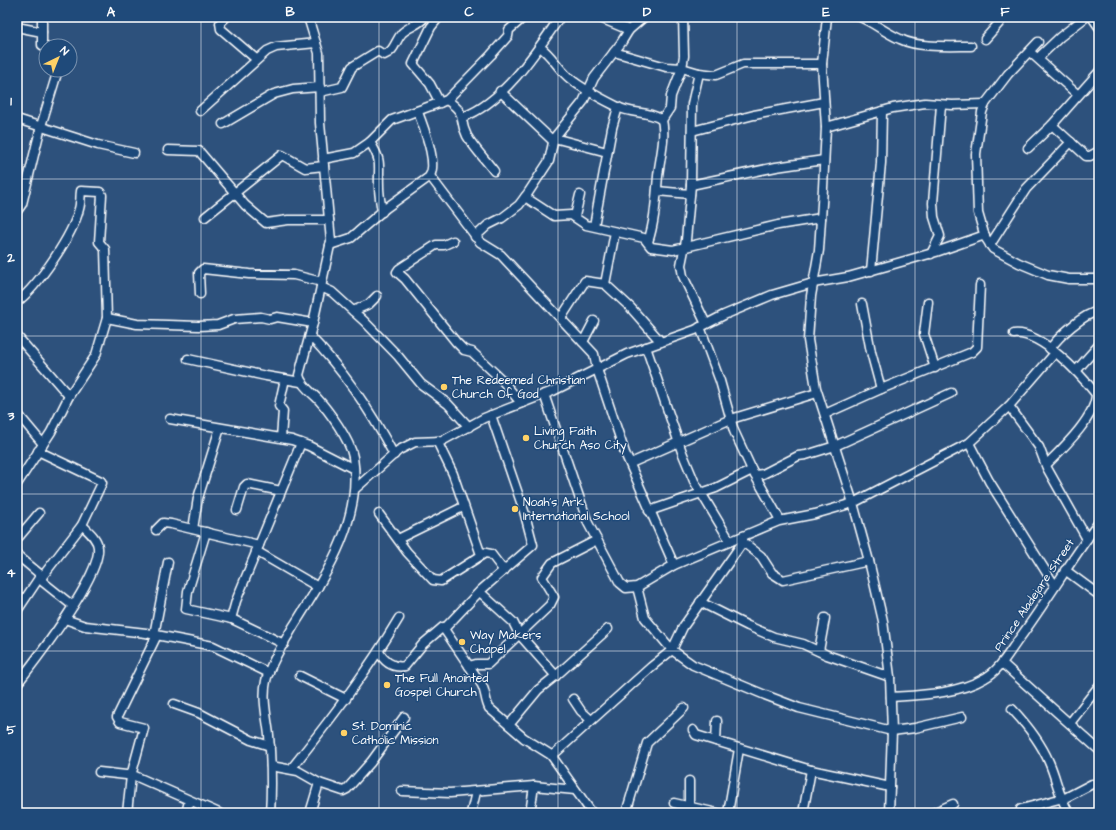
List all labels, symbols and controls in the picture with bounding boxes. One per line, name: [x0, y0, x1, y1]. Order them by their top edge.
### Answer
text: A: [107, 3, 116, 21]
text: B: [285, 3, 295, 21]
text: C: [464, 3, 474, 21]
text: D: [643, 3, 652, 21]
text: E: [822, 3, 830, 21]
text: F: [1000, 3, 1010, 21]
north arrow: [38, 38, 78, 78]
text: N: [57, 43, 72, 59]
text: 1: [10, 92, 12, 110]
text: 2: [6, 249, 15, 267]
place label: The Redeemed Christian Church Of God: [452, 372, 585, 403]
marker: The Redeemed Christian Church Of God: [439, 382, 449, 392]
text: 3: [7, 407, 15, 425]
place label: Living Faith Church Aso City: [534, 423, 627, 455]
marker: Living Faith Church Aso City: [521, 433, 531, 443]
place label: Noah's Ark International School: [523, 494, 630, 525]
marker: Noah's Ark International School: [510, 504, 520, 514]
street label: Prince Aladejare Street: [990, 535, 1079, 655]
text: 4: [7, 564, 16, 582]
place label: Way Makers Chapel: [470, 627, 541, 658]
marker: Way Makers Chapel: [457, 637, 467, 647]
place label: The Full Anointed Gospel Church: [395, 670, 488, 701]
marker: The Full Anointed Gospel Church: [382, 680, 392, 690]
place label: St. Dominic Catholic Mission: [352, 718, 439, 749]
text: 5: [6, 721, 16, 739]
marker: St. Dominic Catholic Mission: [339, 728, 349, 738]

